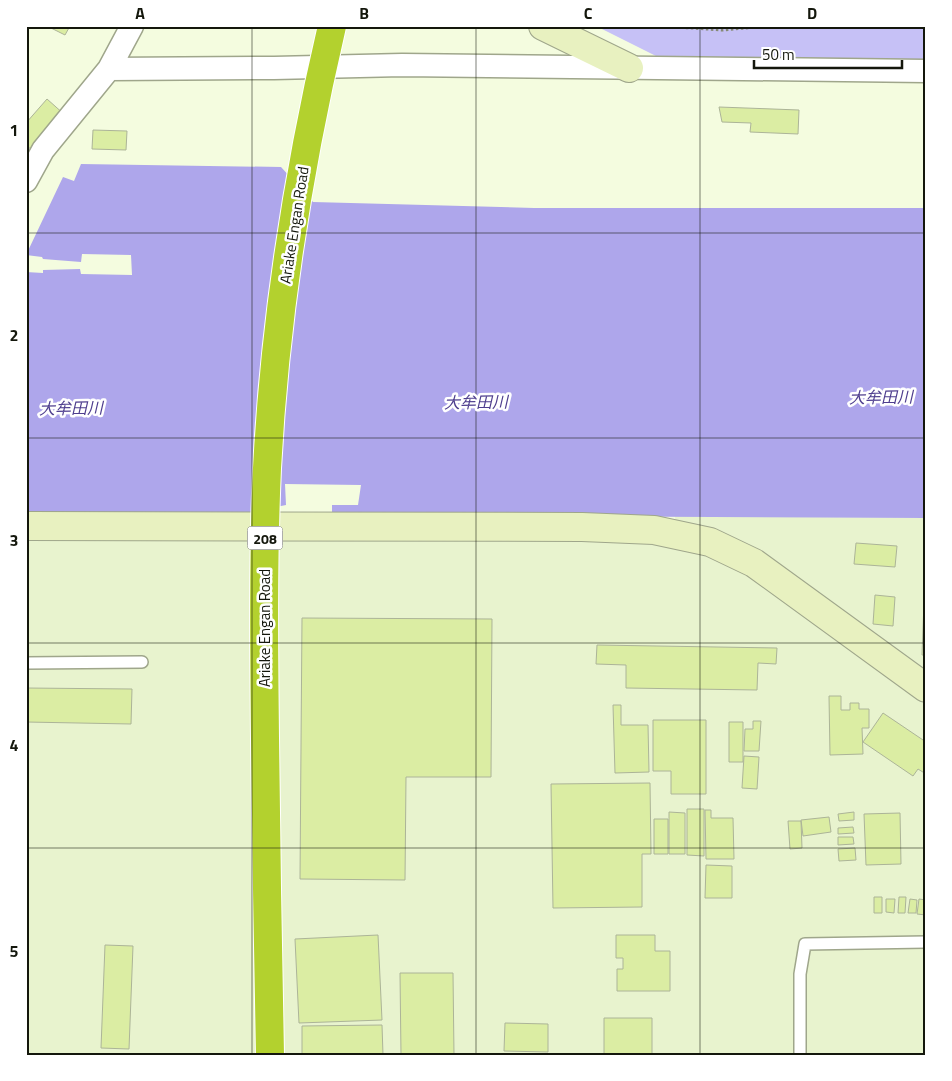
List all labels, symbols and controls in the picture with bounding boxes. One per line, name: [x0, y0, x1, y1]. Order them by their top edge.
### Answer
text: A: [135, 1, 145, 25]
text: B: [359, 1, 369, 25]
text: C: [584, 1, 593, 25]
text: D: [807, 1, 817, 25]
scale bar: [754, 38, 902, 70]
text: 50 m: [762, 43, 795, 66]
text: 1: [10, 118, 18, 142]
street label: Ariake Engan Road: [273, 165, 315, 285]
text: 2: [10, 323, 18, 347]
water label: 大牟田川: [849, 384, 915, 410]
water label: 大牟田川: [444, 389, 510, 415]
water label: 大牟田川: [39, 395, 105, 421]
road number: 208: [248, 526, 282, 550]
text: 3: [10, 528, 18, 552]
street label: Ariake Engan Road: [253, 569, 276, 687]
text: 4: [10, 733, 19, 757]
text: 5: [10, 939, 19, 963]

